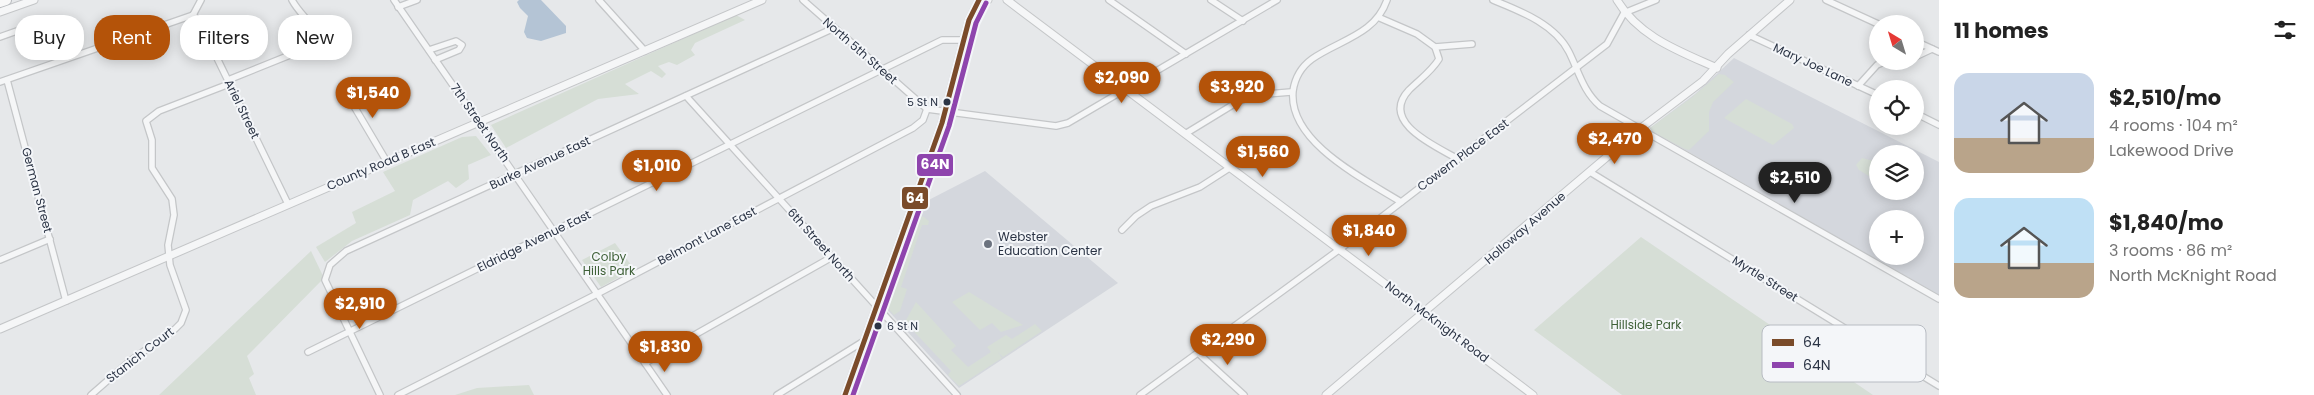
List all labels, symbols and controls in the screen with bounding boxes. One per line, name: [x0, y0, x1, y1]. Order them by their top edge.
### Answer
street label: North 5th Street: [819, 13, 901, 88]
chip: Buy: [15, 15, 84, 60]
chip: Rent: [94, 15, 170, 60]
chip: Filters: [180, 15, 268, 60]
chip: New: [278, 15, 352, 60]
north arrow: [1869, 15, 1924, 70]
map controls: [1869, 15, 1924, 265]
text: 11 homes: [1954, 16, 2049, 45]
icon: filters: [2271, 16, 2299, 44]
street label: Mary Joe Lane: [1771, 39, 1856, 90]
pin: $2,090: [1081, 62, 1163, 104]
text: $2,090: [1095, 66, 1149, 89]
pin: $3,920: [1196, 70, 1278, 113]
text: $3,920: [1210, 75, 1264, 98]
street label: Ariel Street: [221, 76, 264, 141]
pin: $1,540: [332, 76, 414, 119]
street label: 7th Street North: [447, 80, 514, 166]
button: locate: [1869, 80, 1924, 135]
text: $1,540: [347, 81, 399, 104]
text: $2,510/mo: [2109, 83, 2221, 112]
icon: home: [1994, 93, 2054, 153]
place label: 5 St N: [907, 94, 938, 110]
marker: 5 St N: [942, 97, 952, 107]
text: 4 rooms · 104 m²: [2109, 114, 2238, 137]
street label: Cowern Place East: [1413, 115, 1512, 195]
pin: $2,470: [1574, 122, 1656, 165]
text: $2,470: [1588, 127, 1642, 150]
street label: Burke Avenue East: [487, 132, 593, 193]
street label: County Road B East: [324, 133, 438, 194]
pin: $1,560: [1222, 136, 1304, 178]
text: Lakewood Drive: [2109, 139, 2234, 162]
text: $1,560: [1237, 140, 1289, 163]
street label: German Street: [18, 145, 57, 234]
button: layers: [1869, 145, 1924, 200]
pin: $1,010: [616, 150, 698, 192]
line badge: 64N: [916, 153, 954, 177]
text: $1,010: [633, 154, 681, 177]
text: 64N: [921, 154, 949, 174]
pin: $2,510: [1754, 162, 1836, 204]
text: $2,510: [1769, 166, 1821, 189]
line badge: 64: [901, 186, 929, 210]
text: 64: [906, 188, 924, 208]
street label: Holloway Avenue: [1480, 188, 1569, 268]
street label: Belmont Lane East: [654, 202, 759, 269]
street label: 6th Street North: [784, 204, 859, 285]
street label: Eldridge Avenue East: [474, 206, 594, 276]
text: $1,840/mo: [2109, 208, 2223, 237]
button: +: [1869, 210, 1924, 265]
pin: $1,840: [1328, 214, 1410, 257]
icon: home: [1994, 218, 2054, 278]
text: $1,840: [1343, 219, 1395, 242]
place label: Webster Education Center: [998, 228, 1102, 259]
marker: Webster Education Center: [982, 238, 994, 250]
text: 3 rooms · 86 m²: [2109, 239, 2232, 262]
park label: Colby Hills Park: [583, 248, 636, 279]
street label: Myrtle Street: [1729, 252, 1801, 306]
text: North McKnight Road: [2109, 264, 2277, 287]
street label: North McKnight Road: [1382, 277, 1493, 366]
pin: $2,910: [319, 288, 401, 330]
text: $2,910: [335, 292, 385, 315]
park label: Hillside Park: [1611, 316, 1682, 333]
place label: 6 St N: [887, 318, 918, 334]
marker: 6 St N: [873, 321, 883, 331]
street label: Stanich Court: [102, 323, 177, 386]
pin: $2,290: [1187, 324, 1269, 366]
legend: [1762, 325, 1926, 382]
text: $2,290: [1201, 328, 1255, 351]
pin: $1,830: [624, 330, 706, 373]
text: 64: [1803, 332, 1821, 352]
text: $1,830: [639, 335, 691, 358]
text: 64N: [1803, 355, 1831, 375]

